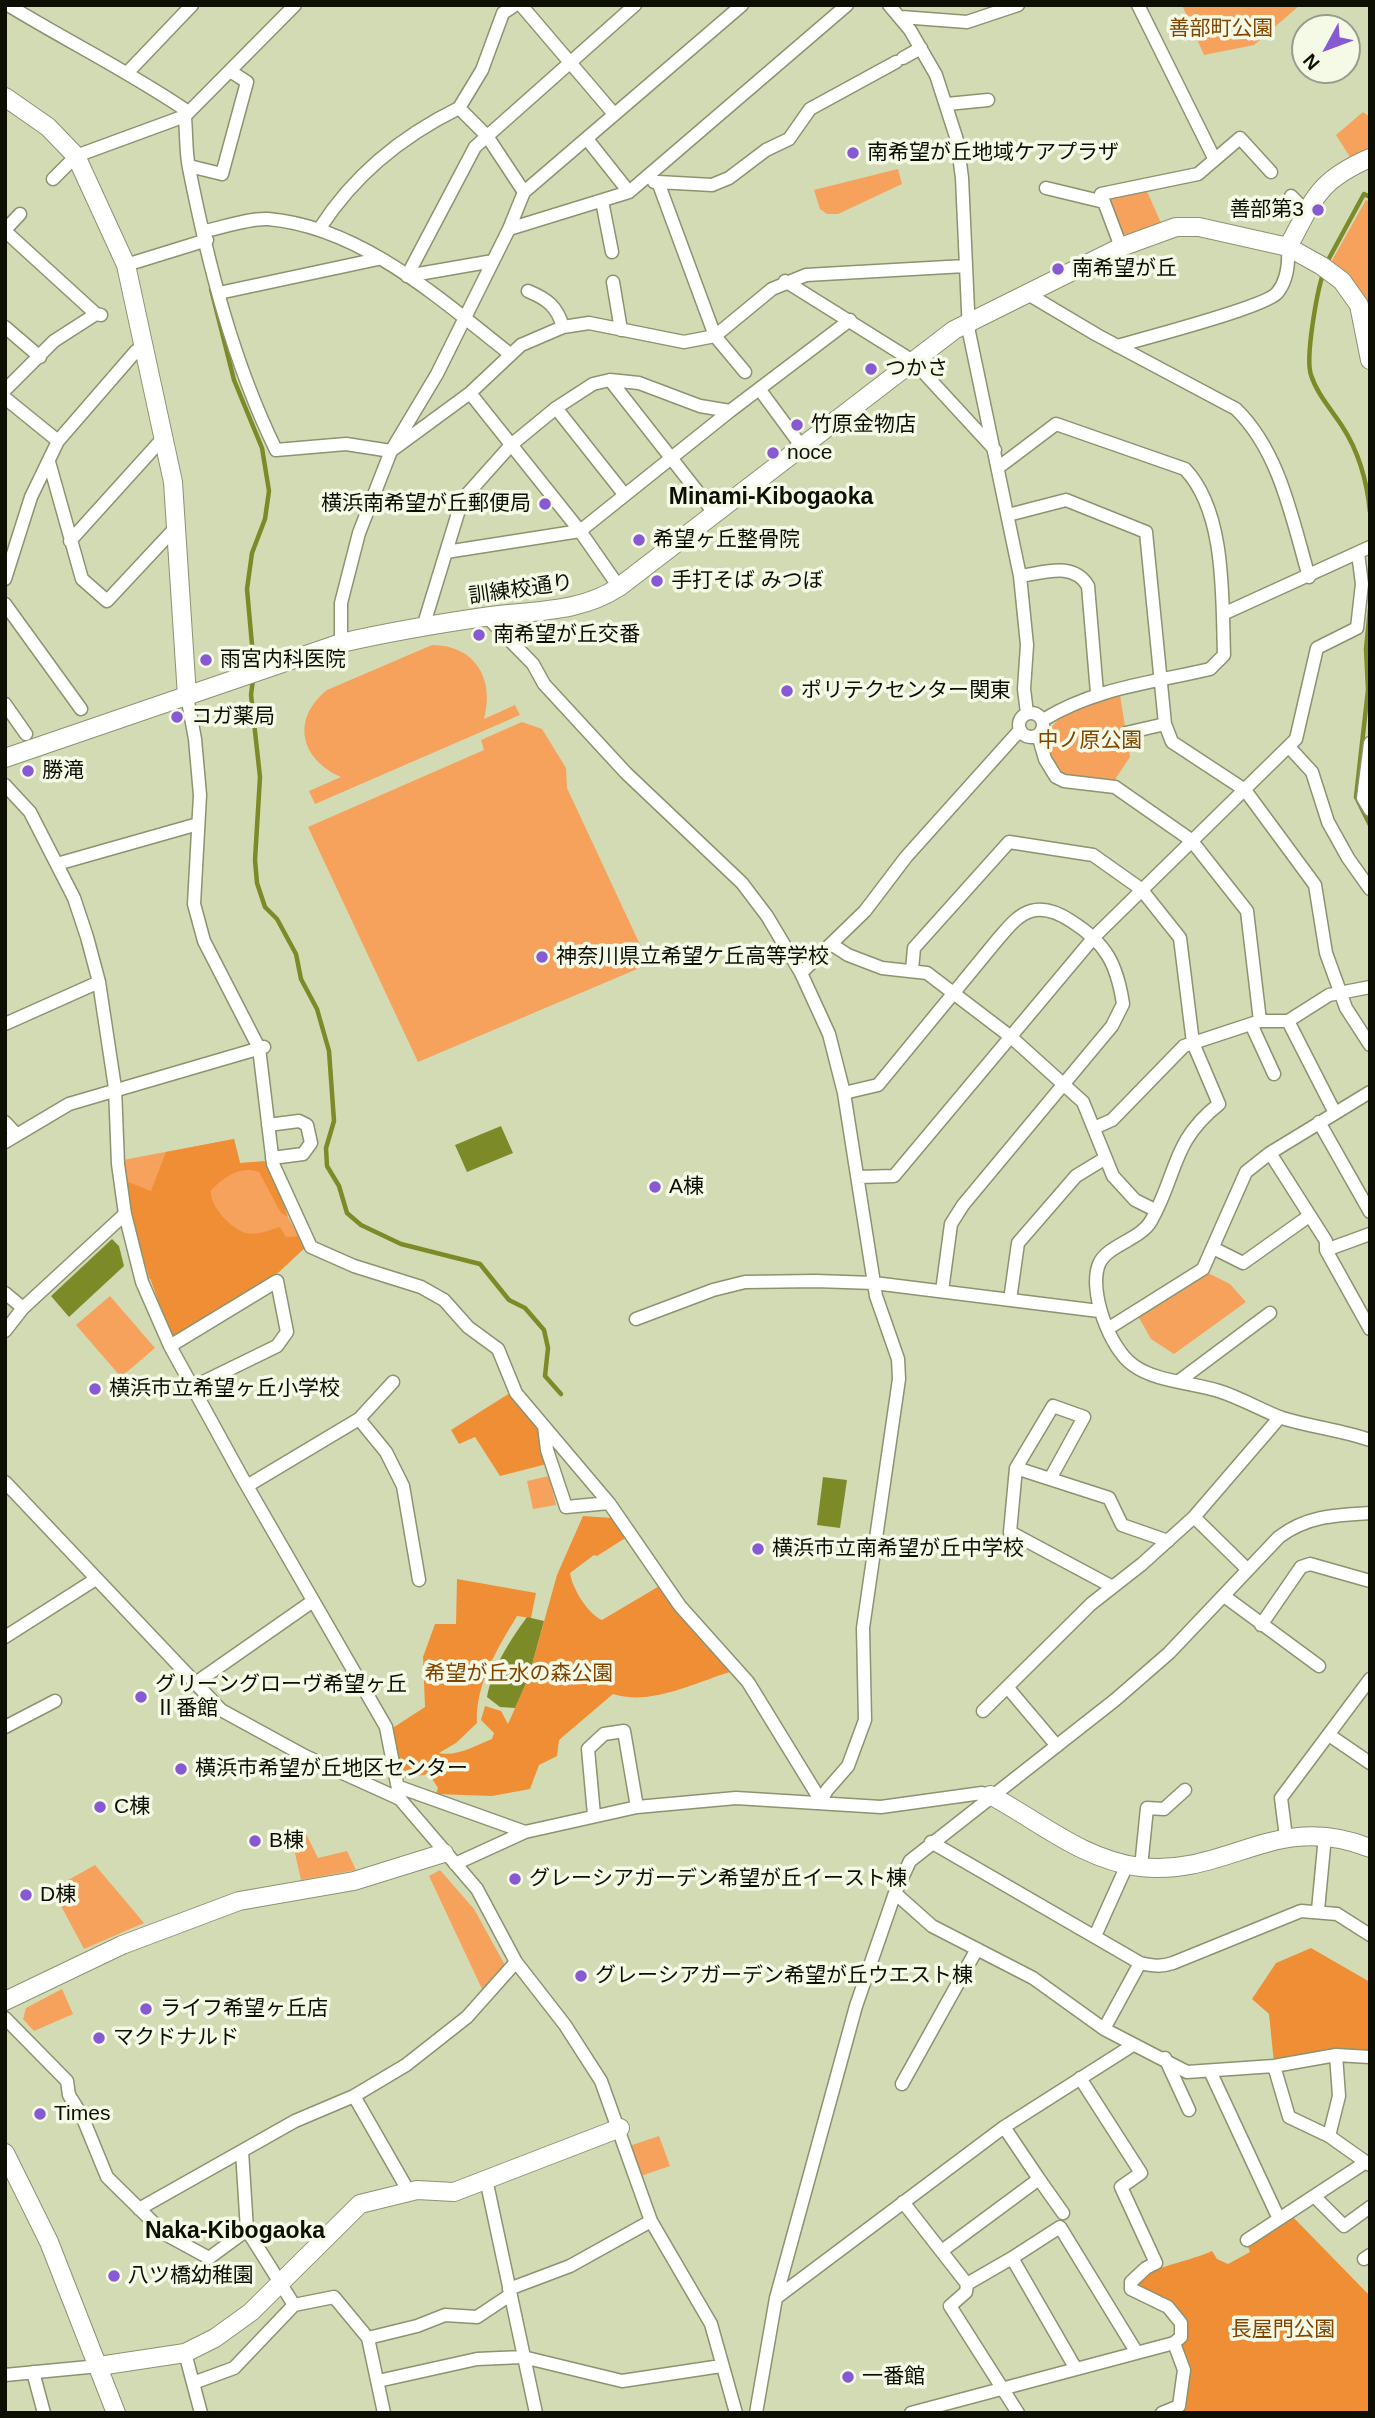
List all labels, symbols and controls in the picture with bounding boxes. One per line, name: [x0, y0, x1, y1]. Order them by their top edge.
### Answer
north arrow: [1291, 14, 1361, 84]
park label: 善部町公園: [1169, 16, 1273, 42]
text: N: [1299, 50, 1324, 74]
place label: 南希望が丘地域ケアプラザ: [867, 140, 1119, 166]
marker: 南希望が丘地域ケアプラザ: [845, 145, 861, 161]
place label: 善部第3: [1229, 197, 1304, 223]
marker: 善部第3: [1310, 202, 1326, 218]
place label: 南希望が丘: [1072, 256, 1177, 282]
marker: 南希望が丘: [1050, 261, 1066, 277]
place label: つかさ: [885, 356, 948, 382]
marker: つかさ: [863, 361, 879, 377]
place label: 竹原金物店: [811, 412, 916, 438]
marker: 竹原金物店: [789, 417, 805, 433]
place label: noce: [787, 440, 833, 466]
marker: noce: [765, 445, 781, 461]
district label: Minami-Kibogaoka: [669, 484, 873, 512]
place label: 横浜南希望が丘郵便局: [321, 491, 531, 517]
marker: 横浜南希望が丘郵便局: [537, 496, 553, 512]
place label: 希望ヶ丘整骨院: [653, 527, 800, 553]
marker: 希望ヶ丘整骨院: [631, 532, 647, 548]
place label: 手打そば みつぼ: [671, 568, 824, 594]
street label: 訓練校通り: [467, 570, 575, 610]
marker: 手打そば みつぼ: [649, 573, 665, 589]
place label: 南希望が丘交番: [493, 622, 640, 648]
marker: 南希望が丘交番: [471, 627, 487, 643]
place label: 雨宮内科医院: [220, 647, 346, 673]
marker: 雨宮内科医院: [198, 652, 214, 668]
place label: ポリテクセンター関東: [801, 678, 1011, 704]
marker: ポリテクセンター関東: [779, 683, 795, 699]
place label: コガ薬局: [191, 704, 275, 730]
marker: コガ薬局: [169, 709, 185, 725]
park label: 中ノ原公園: [1038, 728, 1142, 754]
place label: 勝滝: [42, 758, 84, 784]
marker: 勝滝: [20, 763, 36, 779]
place label: 神奈川県立希望ケ丘高等学校: [556, 944, 829, 970]
marker: 神奈川県立希望ケ丘高等学校: [534, 949, 550, 965]
place label: A棟: [669, 1174, 704, 1200]
marker: A棟: [647, 1179, 663, 1195]
place label: 横浜市立希望ヶ丘小学校: [109, 1376, 340, 1402]
marker: 横浜市立希望ヶ丘小学校: [87, 1381, 103, 1397]
place label: 横浜市立南希望が丘中学校: [772, 1536, 1024, 1562]
marker: 横浜市立南希望が丘中学校: [750, 1541, 766, 1557]
park label: 希望が丘水の森公園: [425, 1661, 613, 1687]
place label: グリーングローヴ希望ヶ丘 Ⅱ番館: [155, 1672, 407, 1722]
marker: グリーングローヴ希望ヶ丘 Ⅱ番館: [133, 1689, 149, 1705]
place label: 横浜市希望が丘地区センター: [195, 1756, 468, 1782]
marker: 横浜市希望が丘地区センター: [173, 1761, 189, 1777]
place label: C棟: [114, 1794, 150, 1820]
marker: C棟: [92, 1799, 108, 1815]
place label: B棟: [269, 1828, 304, 1854]
marker: B棟: [247, 1833, 263, 1849]
place label: グレーシアガーデン希望が丘イースト棟: [529, 1866, 907, 1892]
marker: グレーシアガーデン希望が丘イースト棟: [507, 1871, 523, 1887]
place label: D棟: [40, 1882, 76, 1908]
marker: D棟: [18, 1887, 34, 1903]
place label: グレーシアガーデン希望が丘ウエスト棟: [595, 1963, 973, 1989]
marker: グレーシアガーデン希望が丘ウエスト棟: [573, 1968, 589, 1984]
place label: ライフ希望ヶ丘店: [160, 1996, 328, 2022]
marker: ライフ希望ヶ丘店: [138, 2001, 154, 2017]
place label: マクドナルド: [113, 2025, 239, 2051]
marker: マクドナルド: [91, 2030, 107, 2046]
place label: Times: [54, 2101, 110, 2127]
marker: Times: [32, 2106, 48, 2122]
district label: Naka-Kibogaoka: [145, 2218, 325, 2246]
place label: 八ツ橋幼稚園: [128, 2263, 254, 2289]
marker: 八ツ橋幼稚園: [106, 2268, 122, 2284]
park label: 長屋門公園: [1231, 2317, 1335, 2343]
place label: 一番館: [862, 2364, 925, 2390]
marker: 一番館: [840, 2369, 856, 2385]

